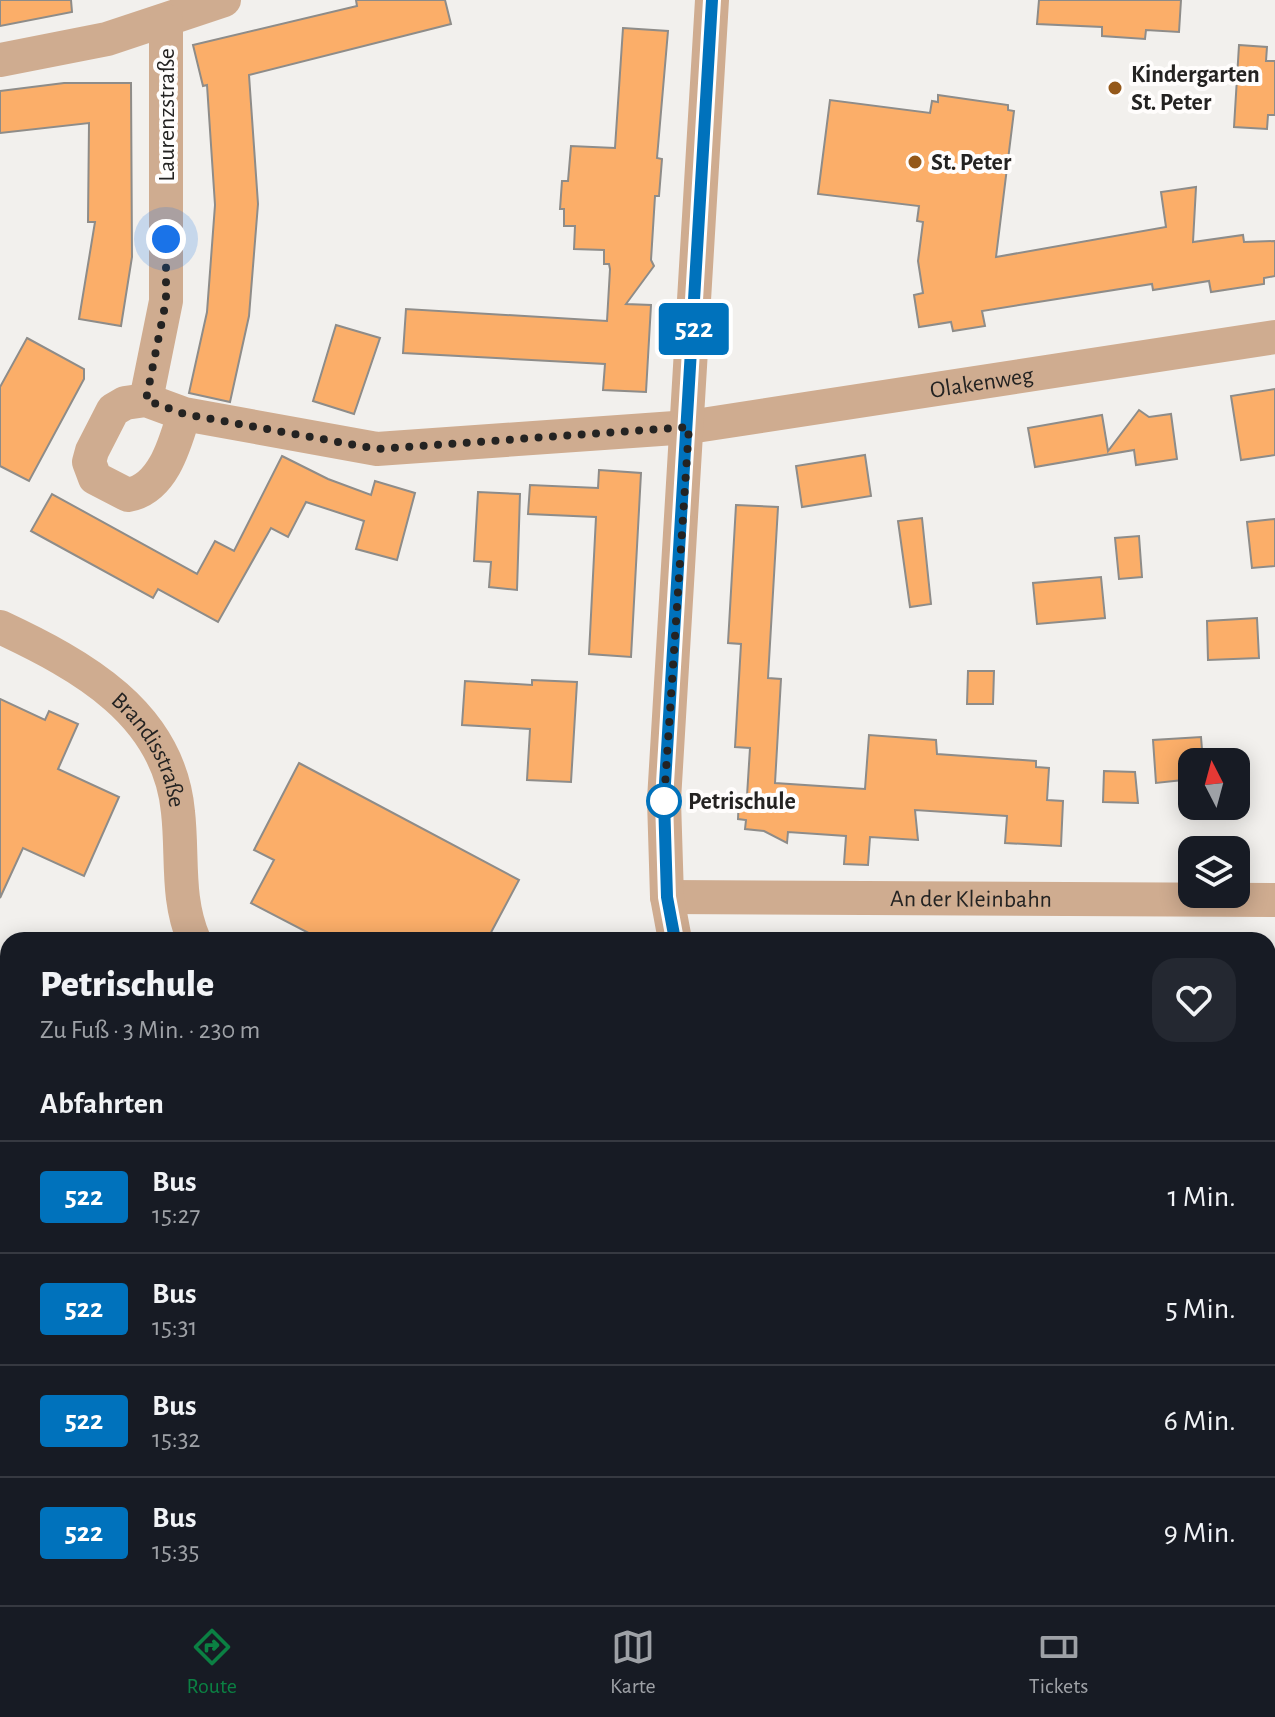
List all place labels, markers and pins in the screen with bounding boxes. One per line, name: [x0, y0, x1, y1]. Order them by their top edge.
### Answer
place label: Kindergarten St. Peter: [1131, 63, 1260, 115]
marker: Kindergarten St. Peter: [1106, 79, 1124, 97]
place label: St. Peter: [931, 151, 1012, 175]
marker: St. Peter: [906, 153, 924, 171]
marker: Petrischule: [647, 784, 681, 818]
place label: Petrischule: [688, 790, 796, 814]

